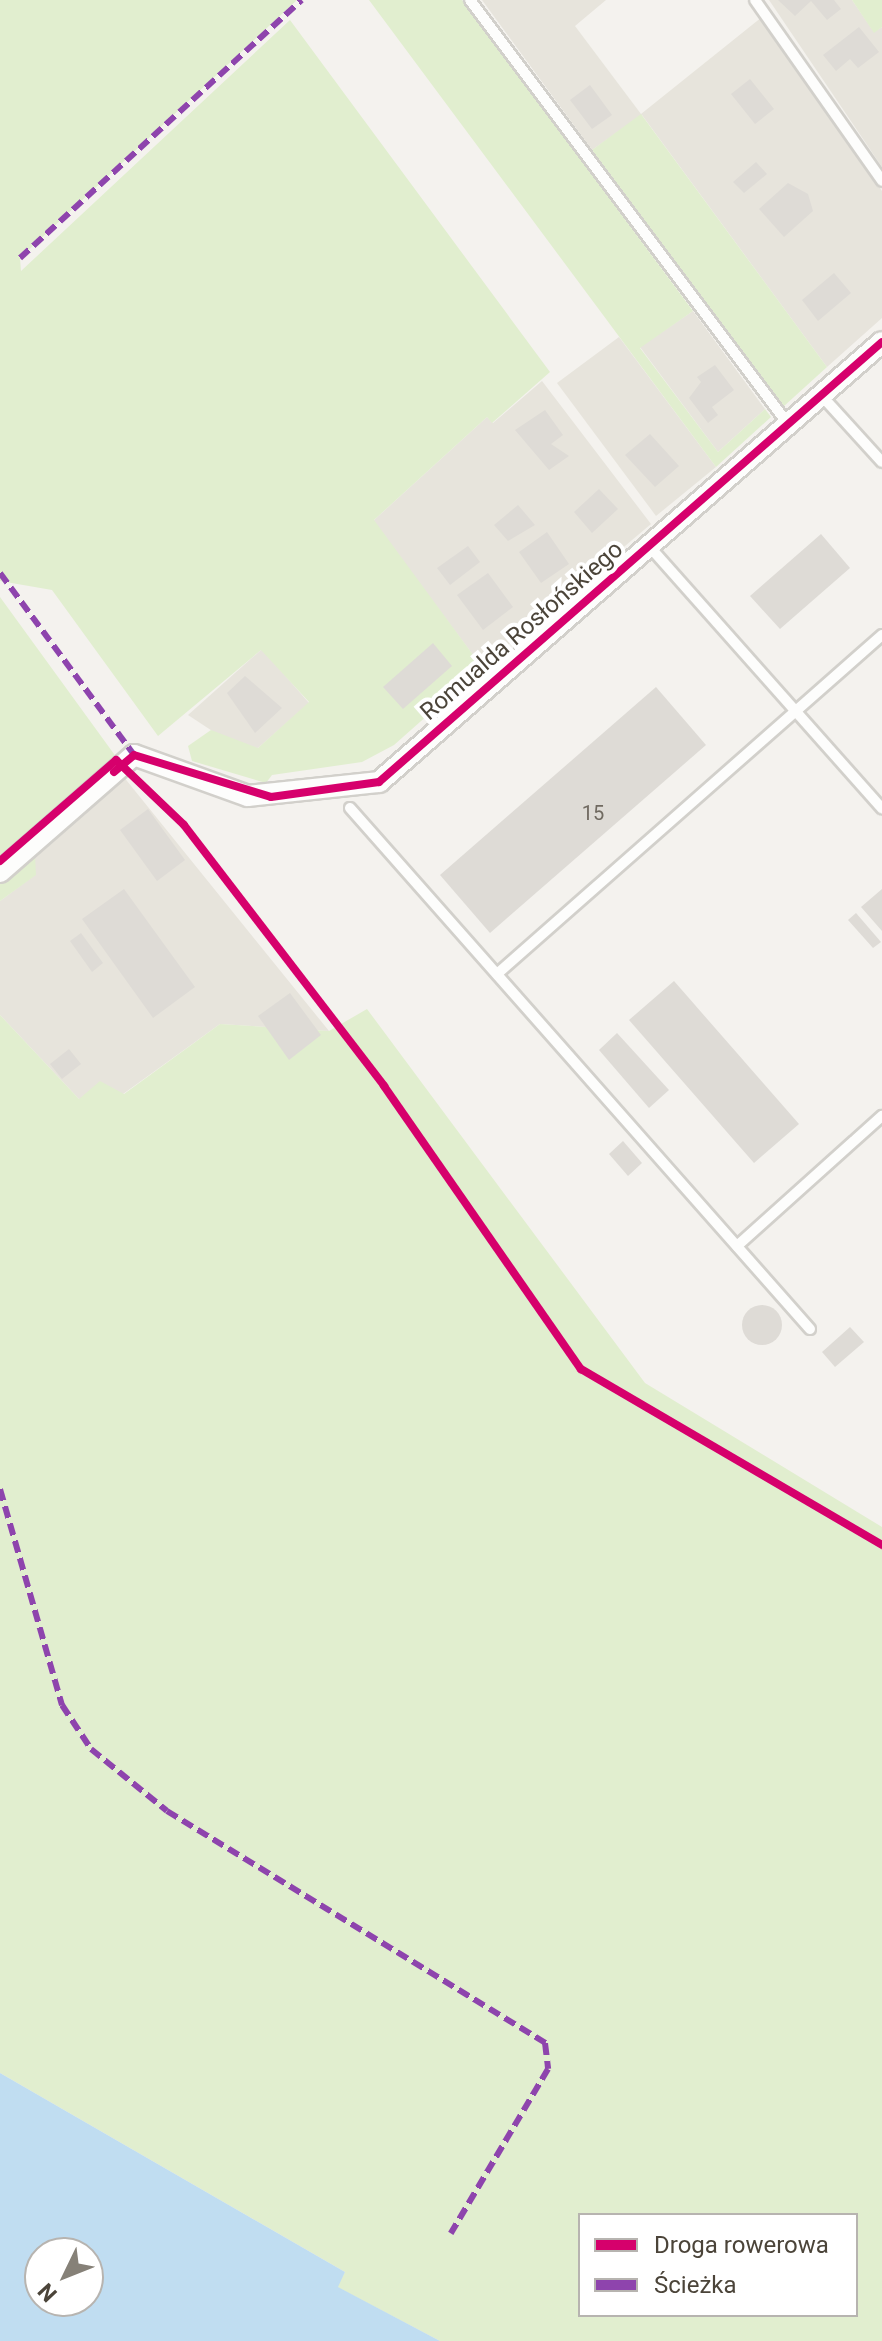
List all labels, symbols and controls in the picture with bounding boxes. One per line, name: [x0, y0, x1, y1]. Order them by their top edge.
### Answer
street label: Romualda Rosłońskiego: [415, 535, 629, 727]
house number: 15: [582, 801, 604, 825]
legend: [578, 2213, 858, 2317]
text: Droga rowerowa: [654, 2231, 829, 2259]
north arrow: [24, 2237, 104, 2317]
text: Ścieżka: [654, 2271, 737, 2299]
text: N: [33, 2278, 62, 2307]

